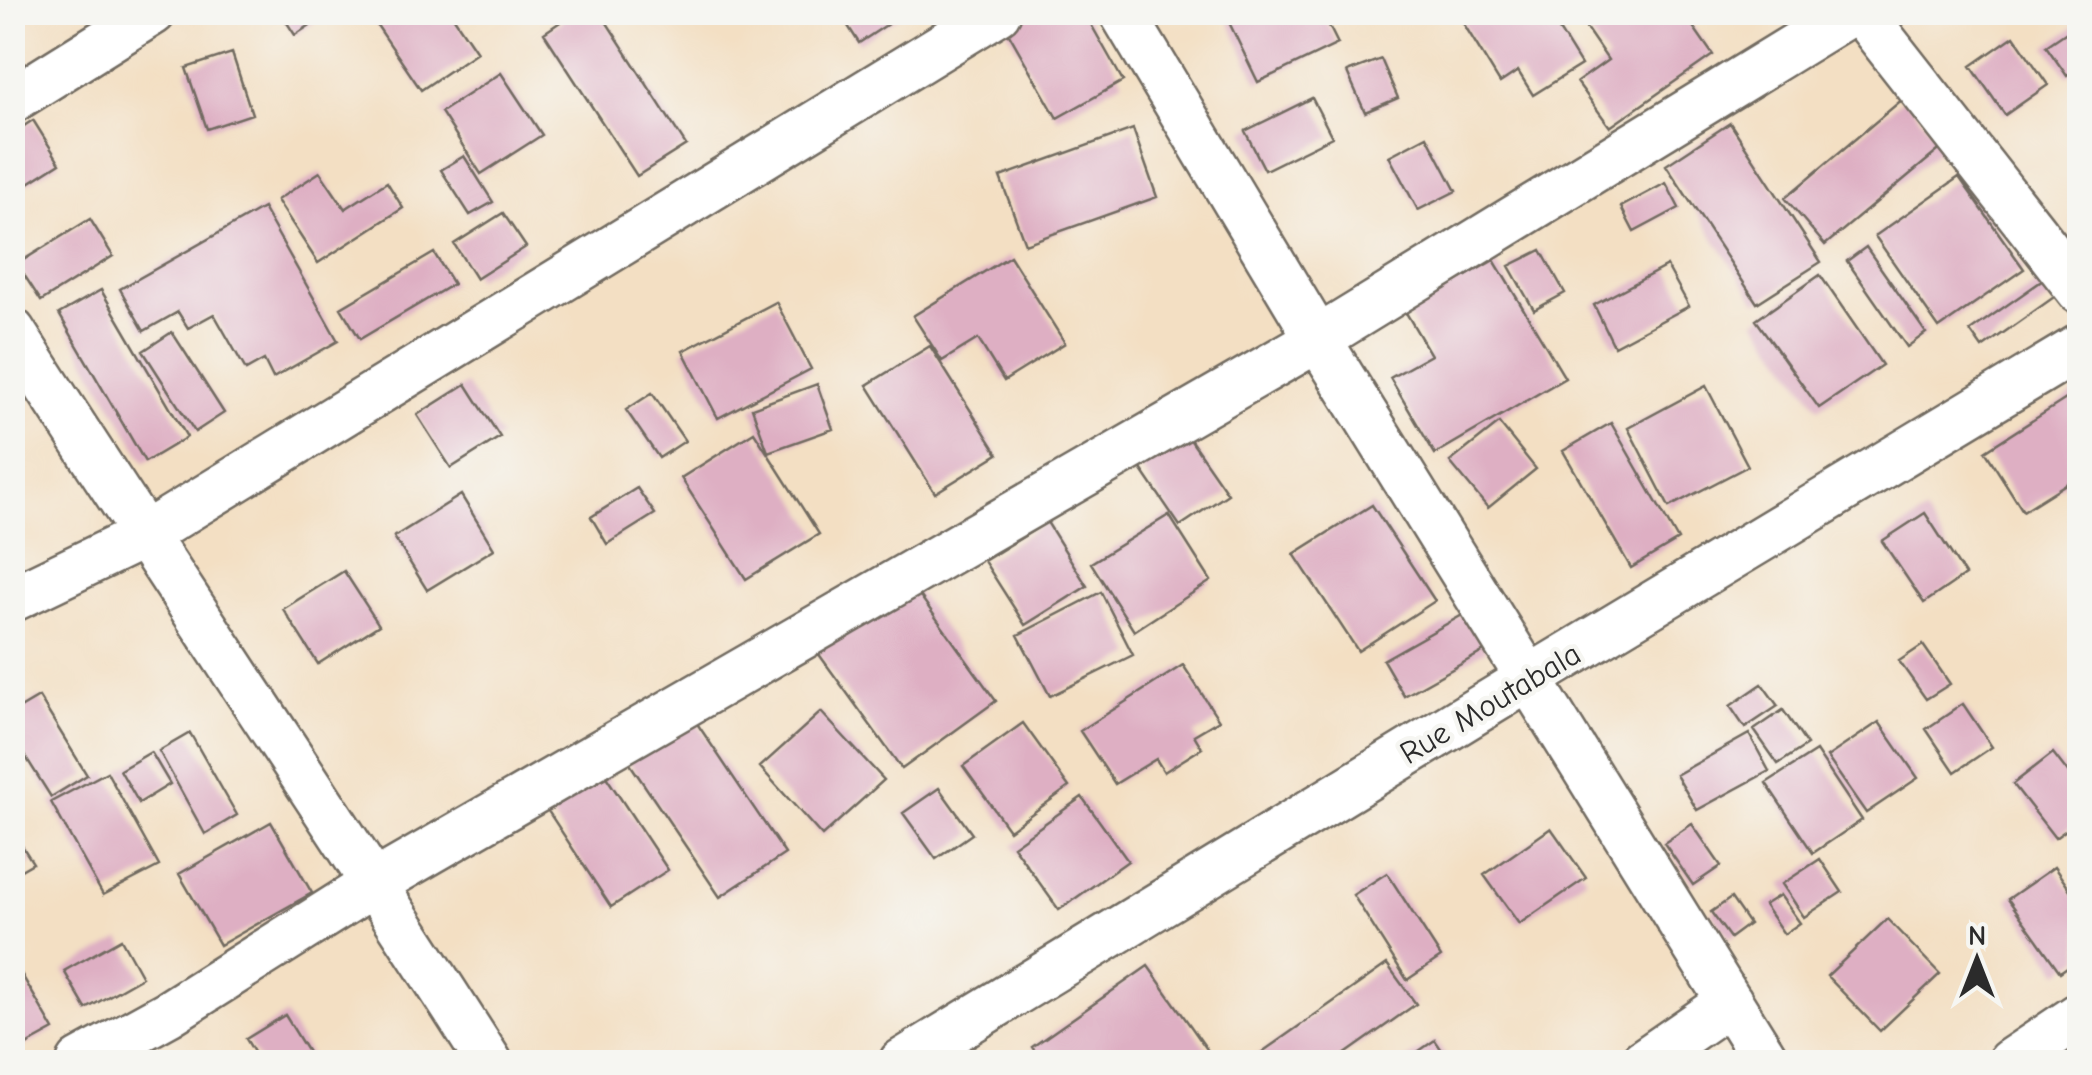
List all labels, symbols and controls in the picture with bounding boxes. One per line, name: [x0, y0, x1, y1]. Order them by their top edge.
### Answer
street label: Rue Moutabala: [1393, 635, 1587, 772]
north arrow: [1927, 910, 2027, 1010]
text: N: [1968, 920, 1986, 952]

